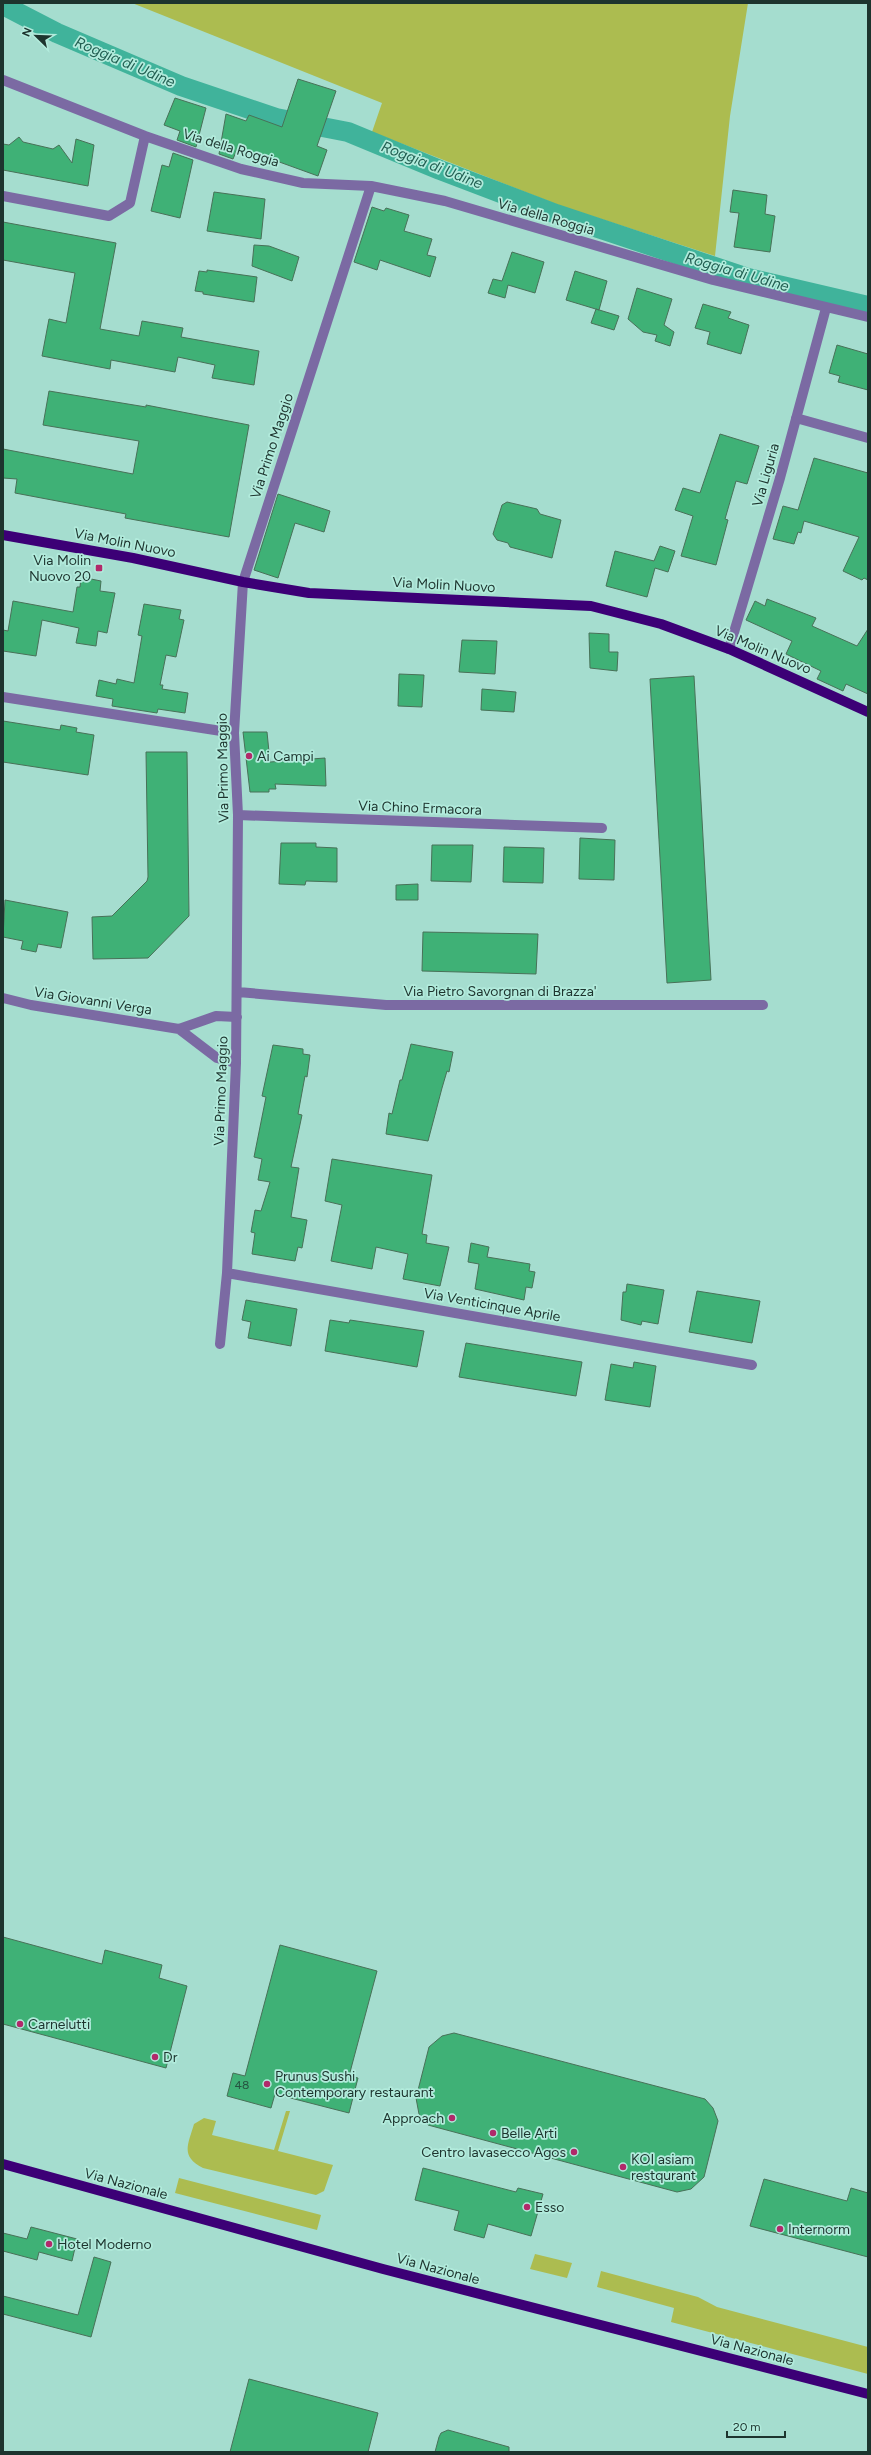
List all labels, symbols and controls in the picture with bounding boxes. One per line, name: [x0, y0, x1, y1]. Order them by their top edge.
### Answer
north arrow: [16, 16, 56, 56]
text: N: [20, 26, 35, 39]
water label: Roggia di Udine: [72, 33, 178, 91]
street label: Via della Roggia: [181, 125, 281, 171]
water label: Roggia di Udine: [379, 137, 485, 193]
street label: Via della Roggia: [496, 195, 596, 239]
water label: Roggia di Udine: [683, 249, 791, 295]
street label: Via Primo Maggio: [247, 391, 297, 501]
street label: Via Liguria: [749, 441, 783, 509]
street label: Via Molin Nuovo: [73, 525, 177, 561]
place label: Via Molin Nuovo 20: [29, 552, 91, 585]
marker: Via Molin Nuovo 20: [94, 563, 104, 573]
street label: Via Molin Nuovo: [392, 574, 496, 596]
street label: Via Molin Nuovo: [712, 622, 814, 678]
street label: Via Primo Maggio: [214, 713, 232, 823]
place label: Ai Campi: [257, 748, 314, 765]
marker: Ai Campi: [244, 751, 254, 761]
street label: Via Chino Ermacora: [358, 797, 482, 819]
street label: Via Giovanni Verga: [33, 983, 153, 1019]
street label: Via Pietro Savorgnan di Brazza': [403, 983, 597, 1000]
street label: Via Primo Maggio: [211, 1036, 231, 1146]
street label: Via Venticinque Aprile: [422, 1285, 562, 1325]
place label: Carnelutti: [28, 2016, 90, 2033]
marker: Carnelutti: [15, 2019, 25, 2029]
place label: Dr: [163, 2049, 178, 2066]
marker: Dr: [150, 2052, 160, 2062]
place label: Prunus Sushi Contemporary restaurant: [275, 2068, 434, 2101]
house number: 48: [235, 2078, 249, 2092]
marker: Prunus Sushi Contemporary restaurant: [262, 2079, 272, 2089]
place label: Approach: [383, 2110, 444, 2127]
marker: Approach: [447, 2113, 457, 2123]
place label: Belle Arti: [501, 2125, 557, 2142]
marker: Belle Arti: [488, 2128, 498, 2138]
place label: Centro lavasecco Agos: [421, 2144, 566, 2161]
marker: Centro lavasecco Agos: [569, 2147, 579, 2157]
place label: KOI asiam restqurant: [631, 2151, 696, 2184]
marker: KOI asiam restqurant: [618, 2162, 628, 2172]
street label: Via Nazionale: [83, 2165, 170, 2203]
place label: Esso: [535, 2199, 564, 2216]
marker: Esso: [522, 2202, 532, 2212]
place label: Internorm: [788, 2221, 850, 2238]
marker: Internorm: [775, 2224, 785, 2234]
place label: Hotel Moderno: [57, 2236, 152, 2253]
marker: Hotel Moderno: [44, 2239, 54, 2249]
street label: Via Nazionale: [395, 2250, 482, 2288]
street label: Via Nazionale: [709, 2331, 796, 2369]
scale bar: [727, 2413, 785, 2439]
text: 20 m: [733, 2420, 761, 2434]

